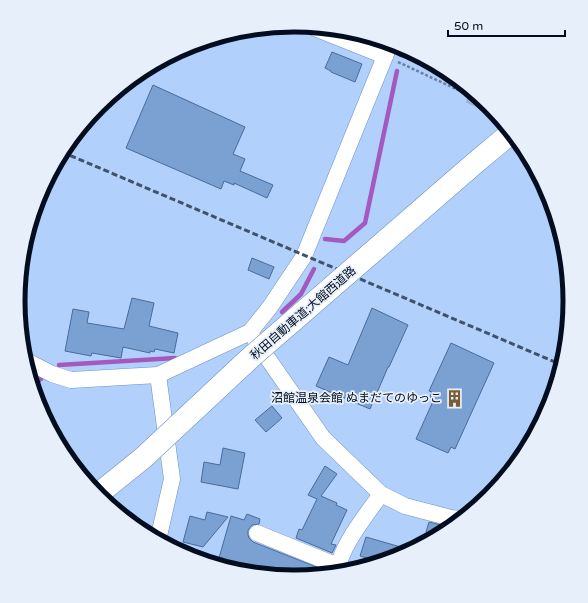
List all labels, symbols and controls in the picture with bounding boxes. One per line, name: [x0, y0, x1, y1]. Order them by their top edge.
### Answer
scale bar: [448, 12, 565, 38]
text: 50 m: [454, 19, 483, 33]
street label: 秋田自動車道;大館西道路: [247, 263, 359, 363]
building icon: 沼館温泉会館 ぬまだてのゆっこ: [445, 388, 465, 408]
place label: 沼館温泉会館 ぬまだてのゆっこ: [271, 391, 442, 405]

